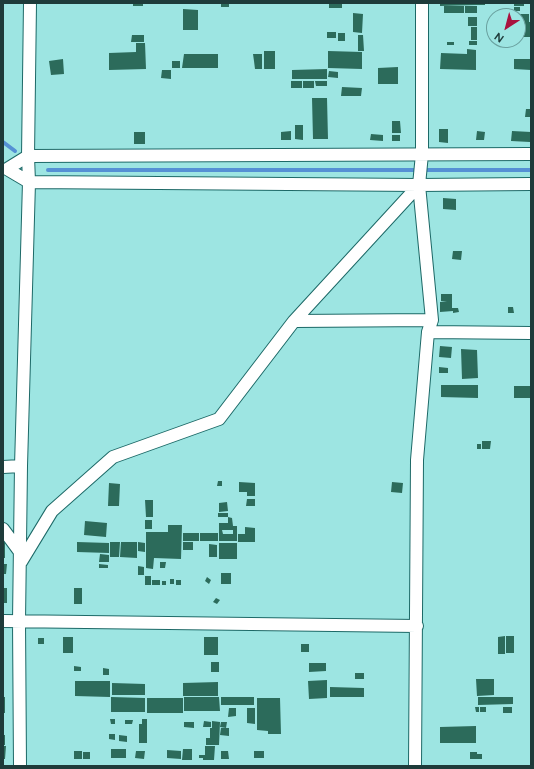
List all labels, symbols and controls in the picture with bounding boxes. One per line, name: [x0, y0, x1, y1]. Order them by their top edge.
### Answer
north arrow: [486, 8, 526, 48]
text: N: [492, 30, 507, 45]

